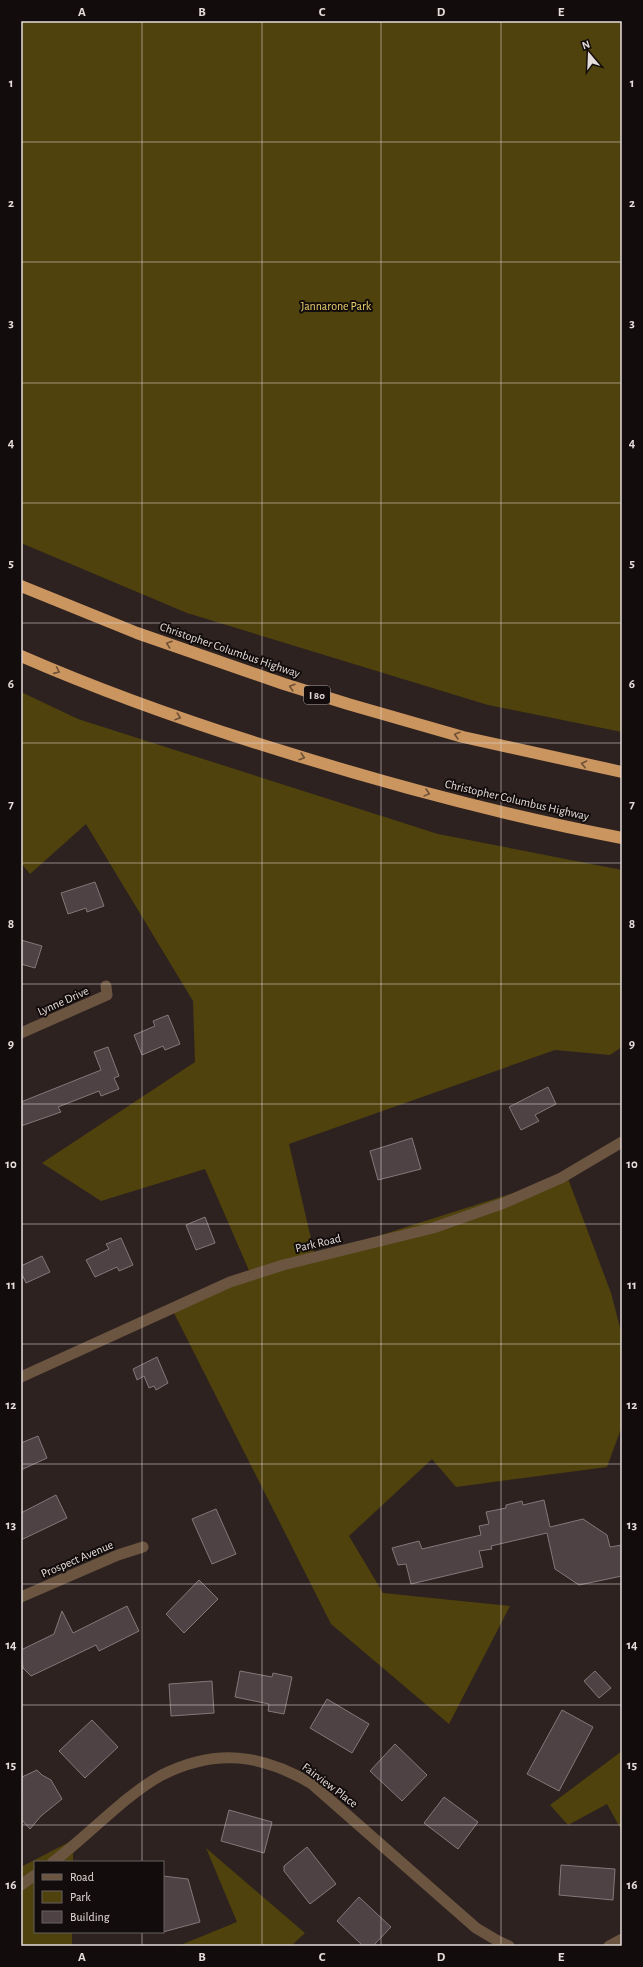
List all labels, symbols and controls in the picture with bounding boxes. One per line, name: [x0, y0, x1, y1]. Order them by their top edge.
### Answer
text: A: [78, 6, 86, 19]
text: B: [198, 6, 206, 19]
text: C: [319, 6, 326, 19]
text: D: [437, 6, 446, 19]
text: E: [558, 6, 565, 19]
north arrow: [569, 34, 609, 74]
text: N: [580, 39, 591, 51]
text: 1: [9, 77, 13, 90]
text: 1: [630, 77, 634, 90]
text: 2: [8, 197, 14, 210]
text: 2: [629, 197, 635, 210]
park label: Jannarone Park: [301, 300, 372, 312]
text: 3: [8, 317, 14, 330]
text: 3: [629, 317, 635, 330]
text: 4: [8, 437, 15, 450]
text: 4: [629, 437, 636, 450]
text: 5: [8, 557, 14, 570]
text: 5: [629, 557, 635, 570]
street label: Christopher Columbus Highway: [158, 620, 302, 681]
one-way arrow: [166, 641, 173, 649]
one-way arrow: [53, 667, 60, 675]
text: 6: [8, 678, 14, 691]
text: 6: [629, 678, 635, 691]
one-way arrow: [289, 683, 296, 692]
road number: I 80: [304, 686, 330, 704]
one-way arrow: [175, 712, 182, 721]
one-way arrow: [454, 731, 461, 740]
one-way arrow: [298, 752, 305, 761]
one-way arrow: [581, 761, 587, 769]
street label: Christopher Columbus Highway: [444, 778, 590, 823]
one-way arrow: [423, 788, 430, 797]
text: 7: [8, 798, 14, 811]
text: 7: [629, 798, 635, 811]
text: 8: [8, 918, 14, 931]
text: 8: [629, 918, 635, 931]
street label: Lynne Drive: [36, 984, 91, 1018]
text: 9: [8, 1038, 14, 1051]
text: 9: [629, 1038, 635, 1051]
text: 10: [5, 1158, 17, 1171]
text: 10: [626, 1158, 638, 1171]
street label: Park Road: [294, 1232, 342, 1254]
text: 11: [6, 1279, 16, 1292]
text: 11: [627, 1279, 637, 1292]
text: 12: [6, 1399, 16, 1412]
text: 12: [627, 1399, 637, 1412]
text: 13: [6, 1519, 17, 1532]
text: 13: [627, 1519, 638, 1532]
street label: Prospect Avenue: [39, 1538, 115, 1580]
text: 14: [5, 1639, 17, 1652]
text: 14: [626, 1639, 638, 1652]
text: 15: [6, 1759, 17, 1772]
text: 15: [627, 1759, 638, 1772]
street label: Fairview Place: [300, 1760, 360, 1810]
legend: [34, 1861, 164, 1933]
text: Road: [70, 1871, 94, 1883]
text: 16: [6, 1879, 16, 1892]
text: 16: [627, 1879, 637, 1892]
text: Park: [70, 1891, 91, 1903]
text: Building: [70, 1911, 110, 1923]
text: A: [78, 1951, 86, 1964]
text: B: [198, 1951, 206, 1964]
text: C: [319, 1951, 326, 1964]
text: D: [437, 1951, 446, 1964]
text: E: [558, 1951, 565, 1964]

